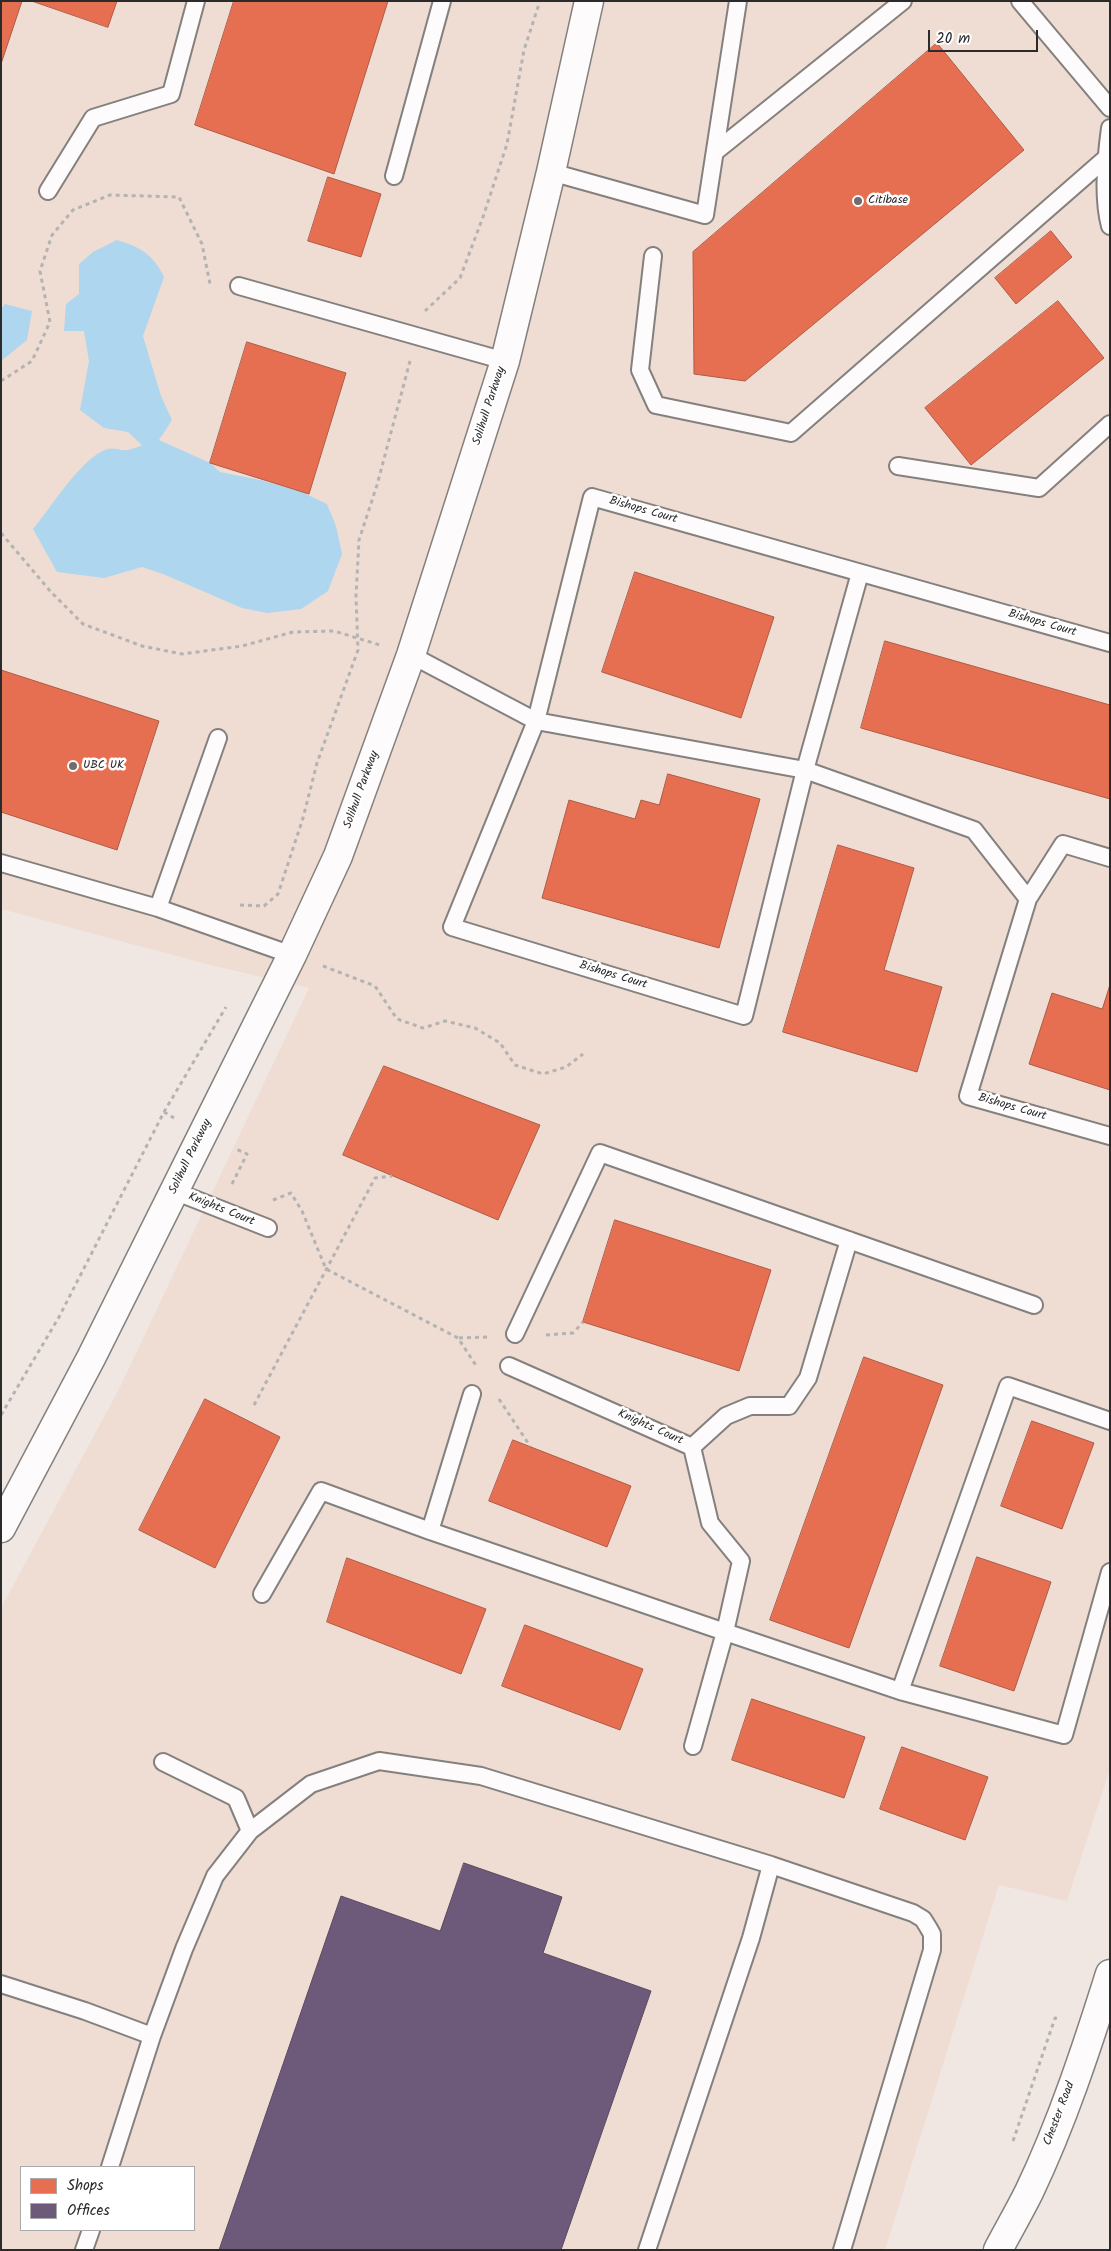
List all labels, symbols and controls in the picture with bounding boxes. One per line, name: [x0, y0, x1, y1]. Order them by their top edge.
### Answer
scale bar: [931, 20, 1041, 52]
text: 20 m: [936, 27, 970, 51]
place label: Citibase: [868, 194, 908, 208]
marker: Citibase: [852, 195, 864, 207]
street label: Solihull Parkway: [471, 365, 509, 447]
street label: Bishops Court: [607, 494, 679, 528]
street label: Bishops Court: [1006, 607, 1078, 641]
street label: Solihull Parkway: [341, 749, 383, 831]
place label: UBC UK: [83, 759, 124, 773]
marker: UBC UK: [67, 760, 79, 772]
street label: Bishops Court: [577, 959, 649, 993]
street label: Bishops Court: [976, 1091, 1048, 1125]
street label: Solihull Parkway: [167, 1117, 215, 1197]
street label: Knights Court: [186, 1190, 256, 1230]
street label: Knights Court: [615, 1407, 685, 1449]
street label: Chester Road: [1041, 2080, 1079, 2148]
legend: [20, 2166, 195, 2231]
text: Shops: [67, 2174, 103, 2198]
text: Offices: [67, 2199, 110, 2223]

